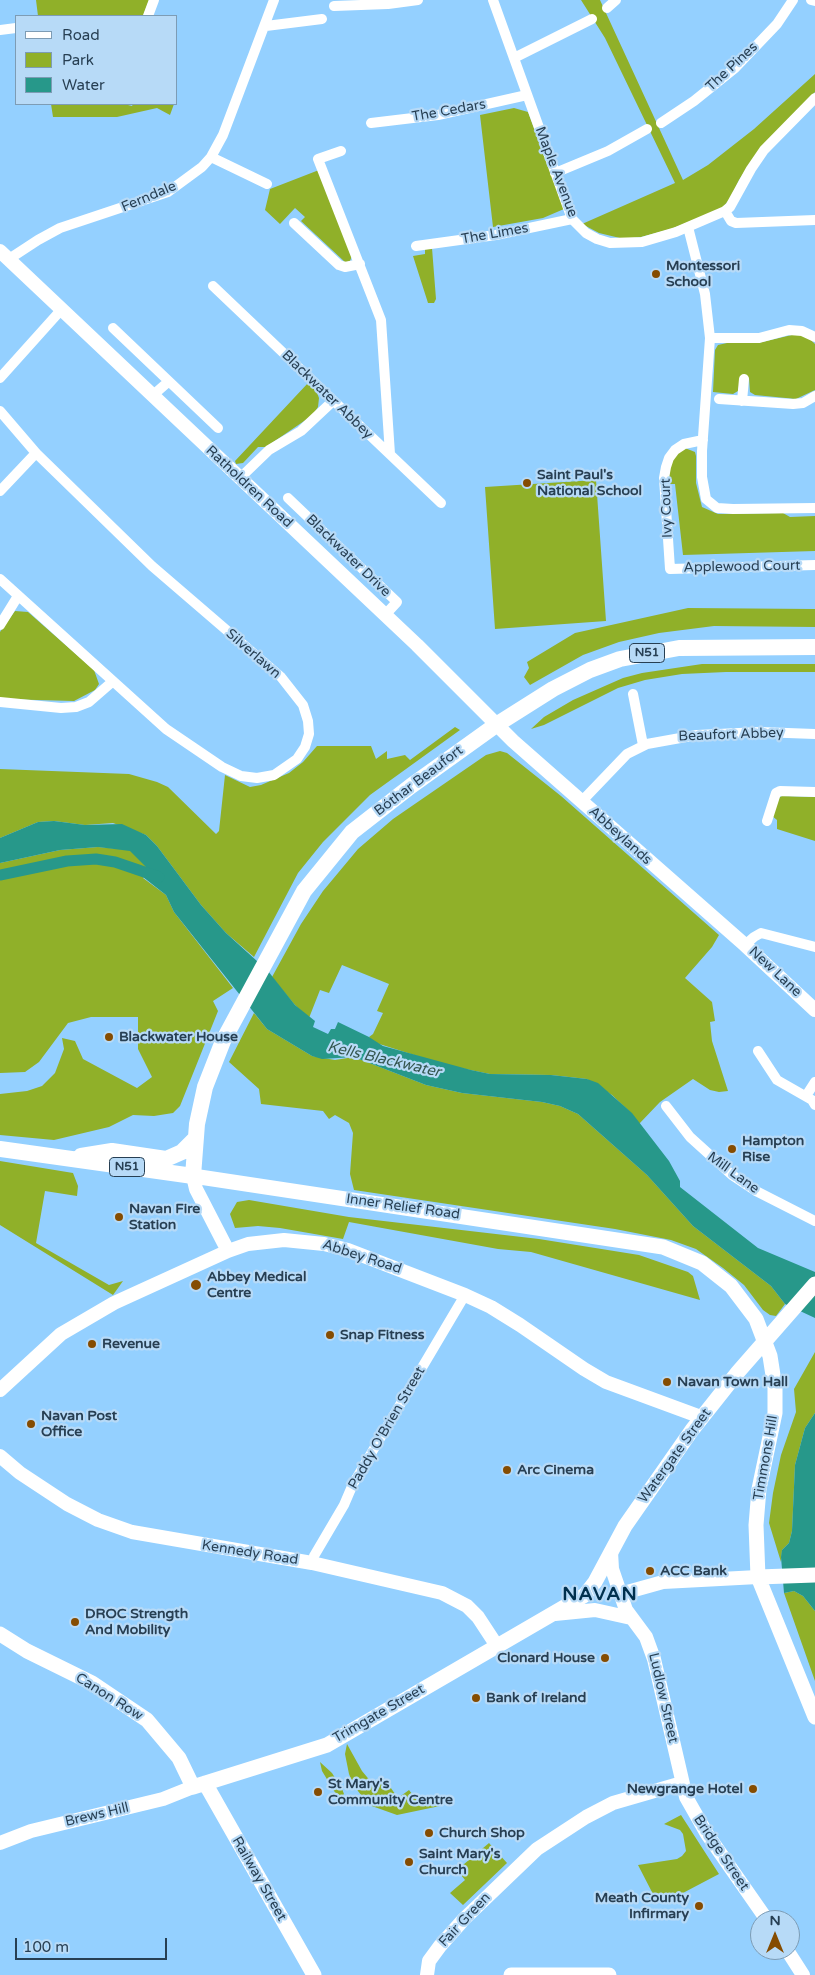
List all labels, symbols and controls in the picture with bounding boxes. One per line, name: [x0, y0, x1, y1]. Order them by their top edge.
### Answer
legend: [15, 15, 178, 105]
text: Road: [62, 26, 100, 44]
street label: The Pines: [703, 39, 761, 95]
text: Park: [62, 51, 94, 69]
text: Water: [62, 76, 105, 94]
street label: The Cedars: [411, 96, 487, 126]
street label: Maple Avenue: [531, 124, 581, 220]
street label: Ferndale: [119, 178, 179, 216]
street label: The Limes: [460, 220, 530, 248]
place label: Montessori School: [666, 258, 740, 290]
marker: Montessori School: [650, 268, 662, 280]
street label: Blackwater Abbey: [278, 347, 376, 443]
street label: Ratholdren Road: [202, 442, 296, 532]
place label: Saint Paul's National School: [537, 467, 642, 500]
marker: Saint Paul's National School: [521, 477, 533, 489]
street label: Ivy Court: [658, 478, 676, 538]
street label: Blackwater Drive: [302, 511, 394, 601]
street label: Applewood Court: [683, 558, 801, 576]
street label: Silverlawn: [222, 626, 284, 682]
road number: N51: [630, 644, 664, 662]
street label: Beaufort Abbey: [678, 725, 784, 745]
street label: Bóthar Beaufort: [371, 742, 467, 820]
street label: Abbeylands: [585, 803, 655, 869]
street label: New Lane: [745, 943, 805, 1001]
place label: Blackwater House: [119, 1029, 238, 1045]
marker: Blackwater House: [103, 1031, 115, 1043]
water label: Kells Blackwater: [326, 1038, 442, 1082]
place label: Hampton Rise: [742, 1133, 804, 1166]
marker: Hampton Rise: [726, 1143, 738, 1155]
street label: Mill Lane: [704, 1149, 762, 1197]
road number: N51: [110, 1158, 144, 1176]
street label: Inner Relief Road: [345, 1191, 461, 1223]
place label: Navan Fire Station: [129, 1201, 200, 1234]
marker: Navan Fire Station: [113, 1211, 125, 1223]
street label: Abbey Road: [320, 1236, 404, 1278]
place label: Abbey Medical Centre: [207, 1269, 306, 1302]
marker: Abbey Medical Centre: [189, 1278, 203, 1292]
place label: Snap Fitness: [340, 1327, 424, 1343]
marker: Snap Fitness: [324, 1329, 336, 1341]
place label: Revenue: [102, 1336, 160, 1352]
marker: Revenue: [86, 1338, 98, 1350]
street label: Paddy O'Brien Street: [345, 1364, 429, 1492]
place label: Navan Town Hall: [677, 1374, 788, 1390]
marker: Navan Town Hall: [661, 1376, 673, 1388]
street label: Watergate Street: [635, 1405, 715, 1507]
place label: Navan Post Office: [41, 1408, 117, 1440]
street label: Timmons Hill: [750, 1414, 782, 1502]
marker: Navan Post Office: [25, 1418, 37, 1430]
place label: Arc Cinema: [517, 1462, 594, 1478]
marker: Arc Cinema: [501, 1464, 513, 1476]
street label: Kennedy Road: [201, 1537, 299, 1569]
place label: ACC Bank: [660, 1563, 727, 1579]
marker: ACC Bank: [644, 1565, 656, 1577]
district label: NAVAN: [562, 1584, 638, 1606]
place label: DROC Strength And Mobility: [85, 1606, 188, 1638]
marker: DROC Strength And Mobility: [69, 1616, 81, 1628]
place label: Clonard House: [497, 1650, 595, 1666]
street label: Ludlow Street: [644, 1651, 682, 1745]
marker: Clonard House: [599, 1652, 611, 1664]
street label: Canon Row: [72, 1670, 146, 1724]
street label: Trimgate Street: [330, 1681, 428, 1747]
place label: Bank of Ireland: [486, 1690, 586, 1706]
marker: Bank of Ireland: [470, 1692, 482, 1704]
place label: St Mary's Community Centre: [328, 1776, 453, 1808]
place label: Newgrange Hotel: [627, 1781, 743, 1797]
marker: Newgrange Hotel: [747, 1783, 759, 1795]
marker: St Mary's Community Centre: [312, 1786, 324, 1798]
street label: Brews Hill: [63, 1800, 131, 1830]
street label: Bridge Street: [690, 1812, 752, 1894]
place label: Church Shop: [439, 1825, 525, 1841]
marker: Church Shop: [423, 1827, 435, 1839]
street label: Railway Street: [228, 1834, 290, 1924]
place label: Saint Mary's Church: [419, 1846, 500, 1878]
marker: Saint Mary's Church: [403, 1856, 415, 1868]
street label: Fair Green: [436, 1889, 494, 1951]
place label: Meath County Infirmary: [595, 1890, 689, 1922]
marker: Meath County Infirmary: [693, 1900, 705, 1912]
north arrow: [750, 1910, 800, 1960]
text: N: [769, 1912, 781, 1929]
scale bar: [18, 1928, 170, 1960]
text: 100 m: [23, 1938, 69, 1956]

